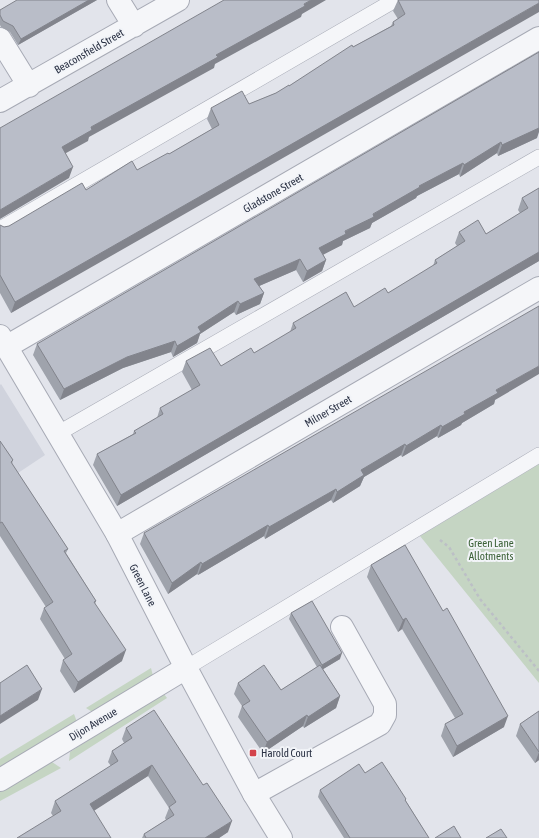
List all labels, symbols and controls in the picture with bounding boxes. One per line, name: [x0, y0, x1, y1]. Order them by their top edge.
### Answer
street label: Beaconsfield Street: [52, 26, 126, 76]
street label: Gladstone Street: [241, 171, 305, 215]
street label: Milner Street: [302, 393, 354, 429]
park label: Green Lane Allotments: [468, 537, 514, 562]
street label: Green Lane: [127, 562, 159, 608]
street label: Dijon Avenue: [67, 705, 119, 743]
place label: Harold Court: [261, 747, 312, 759]
marker: Harold Court: [248, 748, 258, 758]

